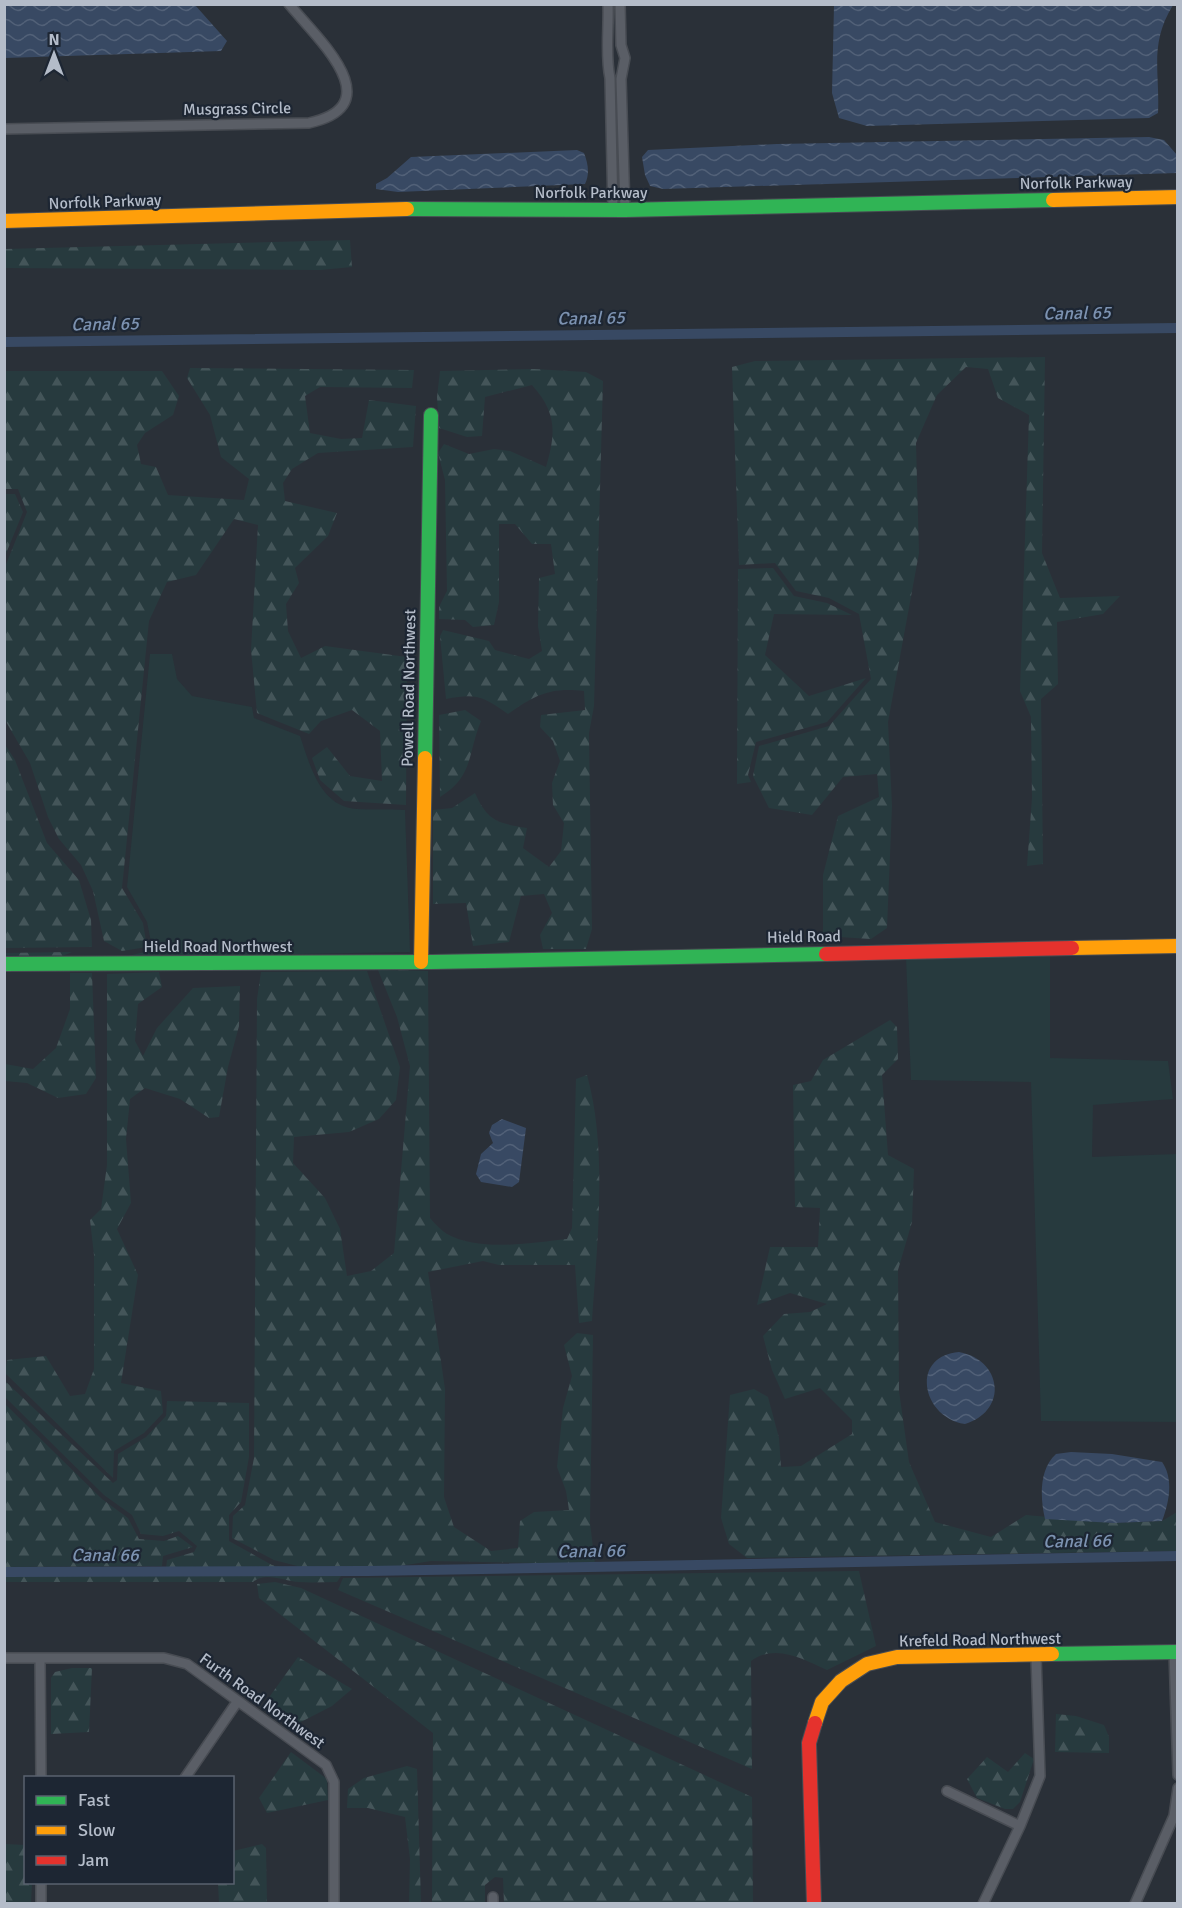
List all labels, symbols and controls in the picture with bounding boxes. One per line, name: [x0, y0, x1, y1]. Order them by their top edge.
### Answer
north arrow: [24, 24, 84, 84]
text: N: [48, 30, 60, 50]
street label: Musgrass Circle: [183, 98, 291, 120]
street label: Norfolk Parkway: [1019, 172, 1133, 194]
street label: Norfolk Parkway: [535, 183, 648, 203]
street label: Norfolk Parkway: [48, 190, 162, 214]
water label: Canal 65: [1043, 301, 1112, 325]
water label: Canal 65: [557, 306, 626, 330]
water label: Canal 65: [71, 312, 140, 336]
street label: Powell Road Northwest: [398, 608, 420, 767]
street label: Hield Road: [767, 926, 841, 948]
street label: Hield Road Northwest: [144, 937, 293, 957]
water label: Canal 66: [1043, 1529, 1112, 1553]
water label: Canal 66: [557, 1539, 626, 1563]
water label: Canal 66: [71, 1544, 140, 1566]
street label: Krefeld Road Northwest: [899, 1629, 1062, 1651]
street label: Furth Road Northwest: [195, 1649, 329, 1753]
legend: [24, 1776, 234, 1884]
text: Fast: [78, 1789, 110, 1811]
text: Slow: [78, 1819, 115, 1841]
text: Jam: [78, 1849, 109, 1871]

